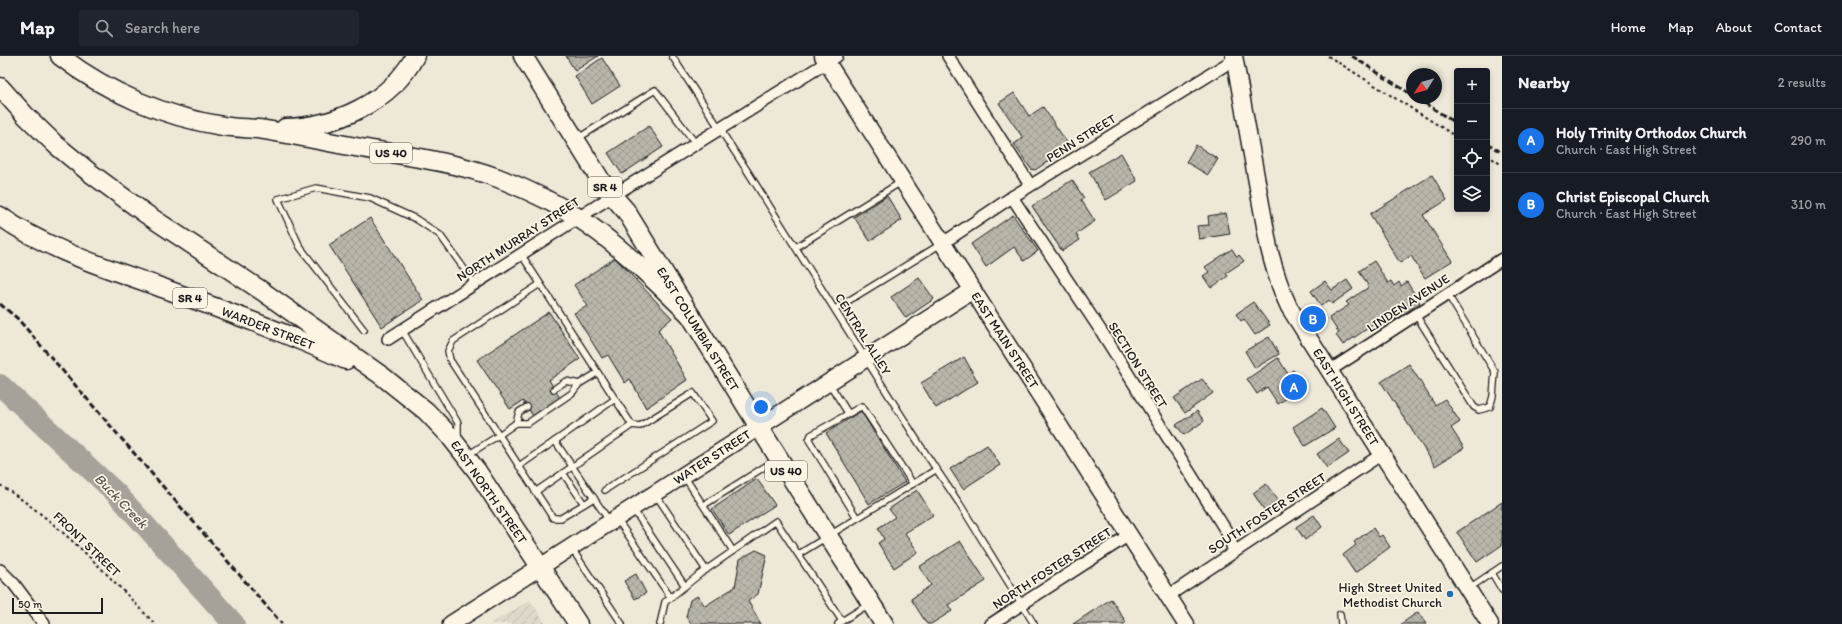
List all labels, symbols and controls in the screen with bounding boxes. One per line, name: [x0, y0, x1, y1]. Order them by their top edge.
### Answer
search box: [79, 10, 359, 46]
text: Map: [20, 16, 55, 39]
icon: search: [93, 17, 115, 39]
text: Search here: [125, 19, 200, 37]
text: Home: [1611, 19, 1646, 36]
text: Map: [1668, 19, 1694, 36]
text: About: [1716, 19, 1752, 36]
text: Contact: [1774, 19, 1822, 36]
north arrow: [1406, 68, 1442, 104]
map controls: [1454, 68, 1490, 212]
button: +: [1454, 68, 1490, 104]
text: Nearby: [1518, 72, 1570, 92]
text: 2 results: [1778, 75, 1826, 90]
button: −: [1454, 104, 1490, 140]
street label: PENN STREET: [1043, 110, 1119, 165]
text: Holy Trinity Orthodox Church: [1556, 124, 1746, 142]
text: A: [1527, 133, 1535, 148]
text: 290 m: [1790, 133, 1826, 148]
button: locate: [1454, 140, 1490, 176]
text: Church · East High Street: [1556, 142, 1697, 157]
road number: US 40: [370, 143, 412, 163]
button: layers: [1454, 176, 1490, 212]
road number: SR 4: [588, 177, 622, 197]
text: Christ Episcopal Church: [1556, 188, 1709, 206]
street label: NORTH MURRAY STREET: [454, 193, 583, 284]
text: B: [1527, 197, 1535, 212]
text: 310 m: [1791, 197, 1826, 212]
text: Church · East High Street: [1556, 206, 1697, 221]
street label: EAST COLUMBIA STREET: [654, 264, 743, 394]
street label: LINDEN AVENUE: [1364, 271, 1452, 335]
road number: SR 4: [173, 288, 207, 308]
street label: EAST MAIN STREET: [968, 289, 1042, 392]
street label: CENTRAL ALLEY: [832, 290, 894, 378]
street label: WARDER STREET: [220, 303, 317, 353]
pin: B: [1300, 304, 1326, 334]
street label: SECTION STREET: [1105, 319, 1171, 411]
street label: EAST HIGH STREET: [1310, 345, 1382, 449]
pin: A: [1281, 372, 1307, 402]
your location: [751, 397, 771, 417]
street label: WATER STREET: [671, 426, 754, 488]
street label: EAST NORTH STREET: [448, 437, 531, 547]
road number: US 40: [765, 461, 807, 481]
street label: SOUTH FOSTER STREET: [1205, 469, 1329, 557]
water label: Buck Creek: [91, 470, 152, 532]
street label: FRONT STREET: [50, 508, 124, 580]
street label: NORTH FOSTER STREET: [990, 524, 1115, 612]
place label: High Street United Methodist Church: [1339, 580, 1442, 610]
marker: High Street United Methodist Church: [1445, 589, 1455, 599]
scale bar: [12, 596, 103, 615]
text: 50 m: [18, 598, 42, 611]

